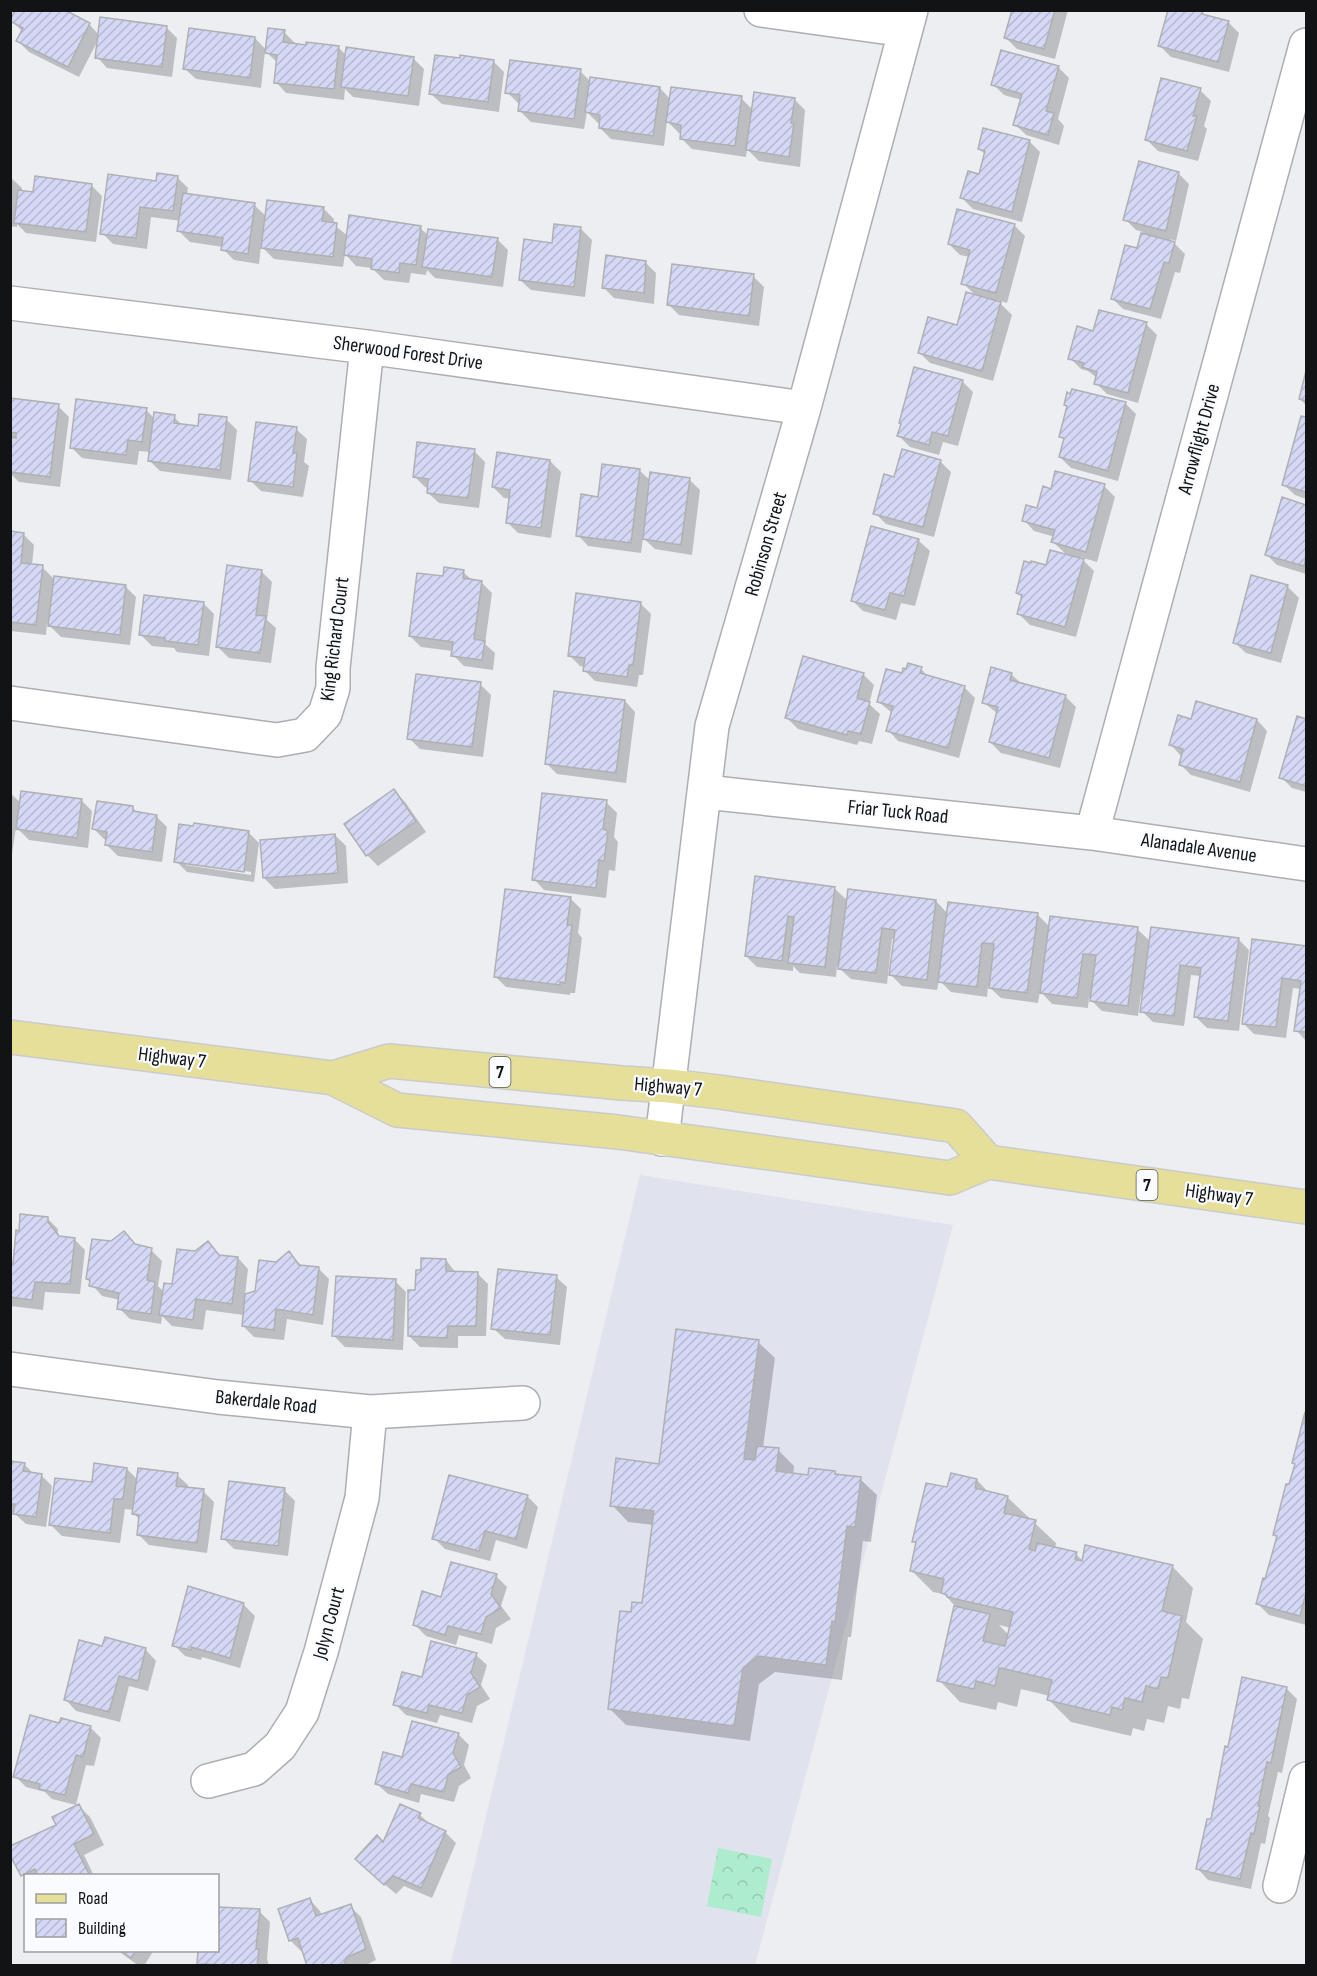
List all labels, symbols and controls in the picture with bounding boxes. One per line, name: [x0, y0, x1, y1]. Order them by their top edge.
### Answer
street label: Sherwood Forest Drive: [332, 331, 484, 375]
street label: Arrowflight Drive: [1172, 381, 1225, 498]
street label: Robinson Street: [740, 489, 792, 599]
street label: King Richard Court: [315, 576, 355, 702]
street label: Friar Tuck Road: [847, 795, 949, 829]
street label: Alanadale Avenue: [1139, 828, 1258, 868]
street label: Highway 7: [137, 1042, 207, 1074]
road number: 7: [490, 1057, 510, 1087]
street label: Highway 7: [633, 1072, 703, 1102]
road number: 7: [1136, 1170, 1158, 1200]
street label: Highway 7: [1184, 1178, 1254, 1212]
street label: Bakerdale Road: [214, 1385, 318, 1419]
street label: Jolyn Court: [308, 1584, 350, 1663]
legend: [24, 1874, 219, 1952]
text: Road: [78, 1888, 108, 1909]
text: Building: [78, 1918, 126, 1939]

